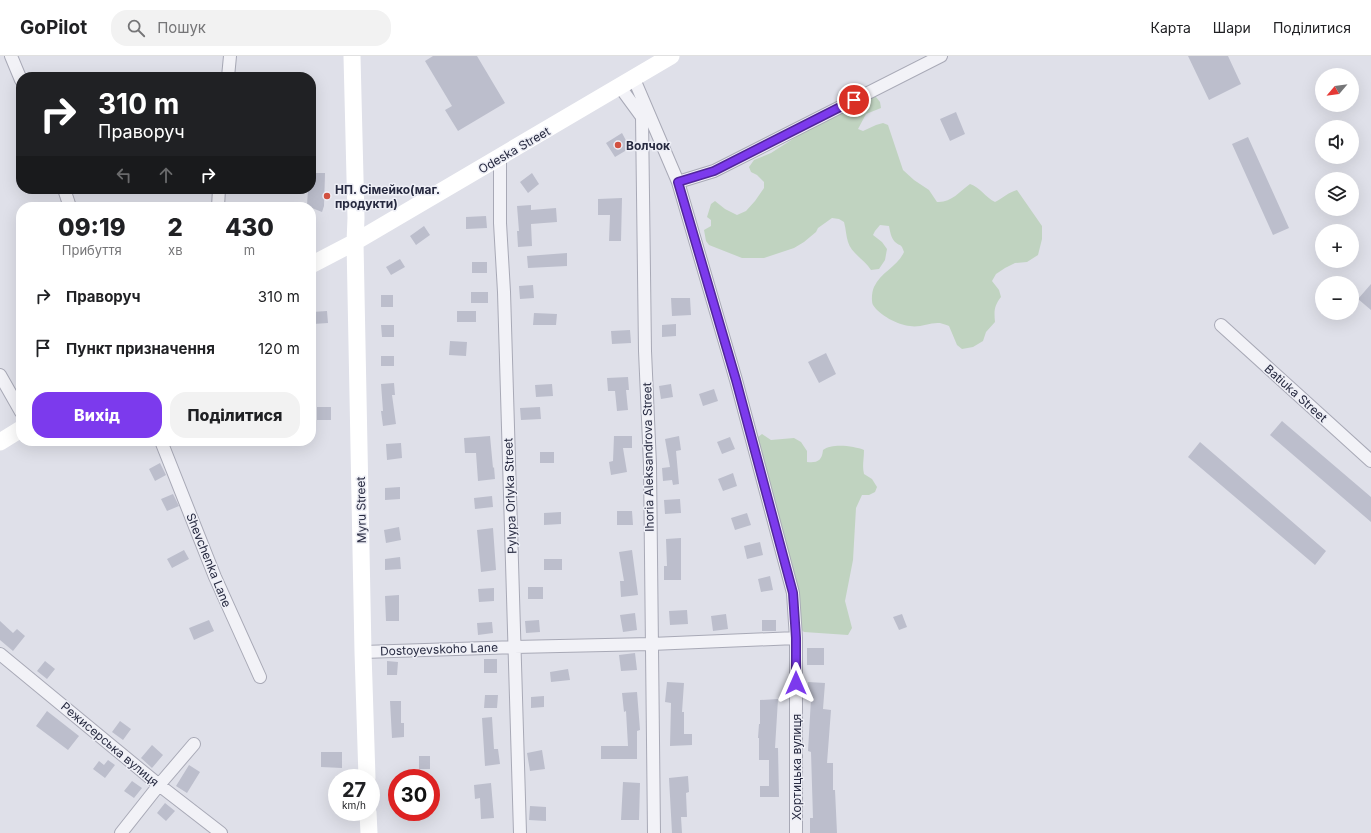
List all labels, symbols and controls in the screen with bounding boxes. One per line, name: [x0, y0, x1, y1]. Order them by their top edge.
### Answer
search box: [111, 10, 391, 46]
text: GoPilot: [20, 16, 87, 39]
icon: search: [125, 17, 147, 39]
text: Пошук: [157, 18, 206, 37]
text: Карта: [1151, 19, 1191, 36]
text: Шари: [1213, 19, 1251, 36]
text: Поділитися: [1273, 19, 1351, 36]
north arrow: [1315, 68, 1359, 112]
map controls: [1315, 68, 1359, 320]
pin: [837, 83, 871, 117]
text: 310 m: [98, 87, 179, 121]
icon: right: [32, 88, 84, 140]
icon: arrive: [843, 89, 865, 111]
button: sound: [1315, 120, 1359, 164]
text: Праворуч: [98, 121, 185, 142]
street label: Odeska Street: [475, 123, 553, 177]
place label: Волчок: [626, 138, 670, 153]
marker: Волчок: [613, 140, 623, 150]
icon: left: [113, 164, 135, 186]
icon: ahead: [155, 164, 177, 186]
icon: right: [197, 164, 219, 186]
button: layers: [1315, 172, 1359, 216]
place label: НП. Сімейко(маг. продукти): [335, 182, 440, 211]
marker: НП. Сімейко(маг. продукти): [322, 191, 332, 201]
text: 09:19: [58, 213, 126, 242]
text: 2: [168, 213, 183, 242]
text: 430: [225, 213, 274, 242]
button: +: [1315, 224, 1359, 268]
text: Прибуття: [62, 242, 122, 258]
text: хв: [168, 242, 182, 258]
text: m: [244, 242, 255, 258]
button: −: [1315, 276, 1359, 320]
icon: right: [32, 285, 54, 307]
text: Праворуч: [66, 287, 140, 306]
text: 310 m: [258, 287, 300, 306]
icon: arrive: [32, 337, 54, 359]
text: Пункт призначення: [66, 339, 215, 358]
text: 120 m: [258, 339, 300, 358]
street label: Batiuka Street: [1262, 361, 1330, 425]
street label: Ihoria Aleksandrova Street: [639, 382, 657, 532]
button: Вихід: [32, 392, 162, 438]
button: Поділитися: [170, 392, 300, 438]
street label: Pylypa Orlyka Street: [500, 438, 520, 554]
street label: Myru Street: [353, 477, 369, 543]
street label: Shevchenka Lane: [183, 511, 235, 609]
street label: Dostoyevskoho Lane: [380, 639, 498, 659]
position arrow: [775, 662, 817, 704]
street label: Режисерська вулиця: [58, 699, 162, 789]
street label: Хортицька вулиця: [789, 714, 804, 820]
speed limit sign: 30: [388, 769, 440, 821]
text: 27: [342, 778, 366, 802]
text: km/h: [342, 799, 366, 811]

